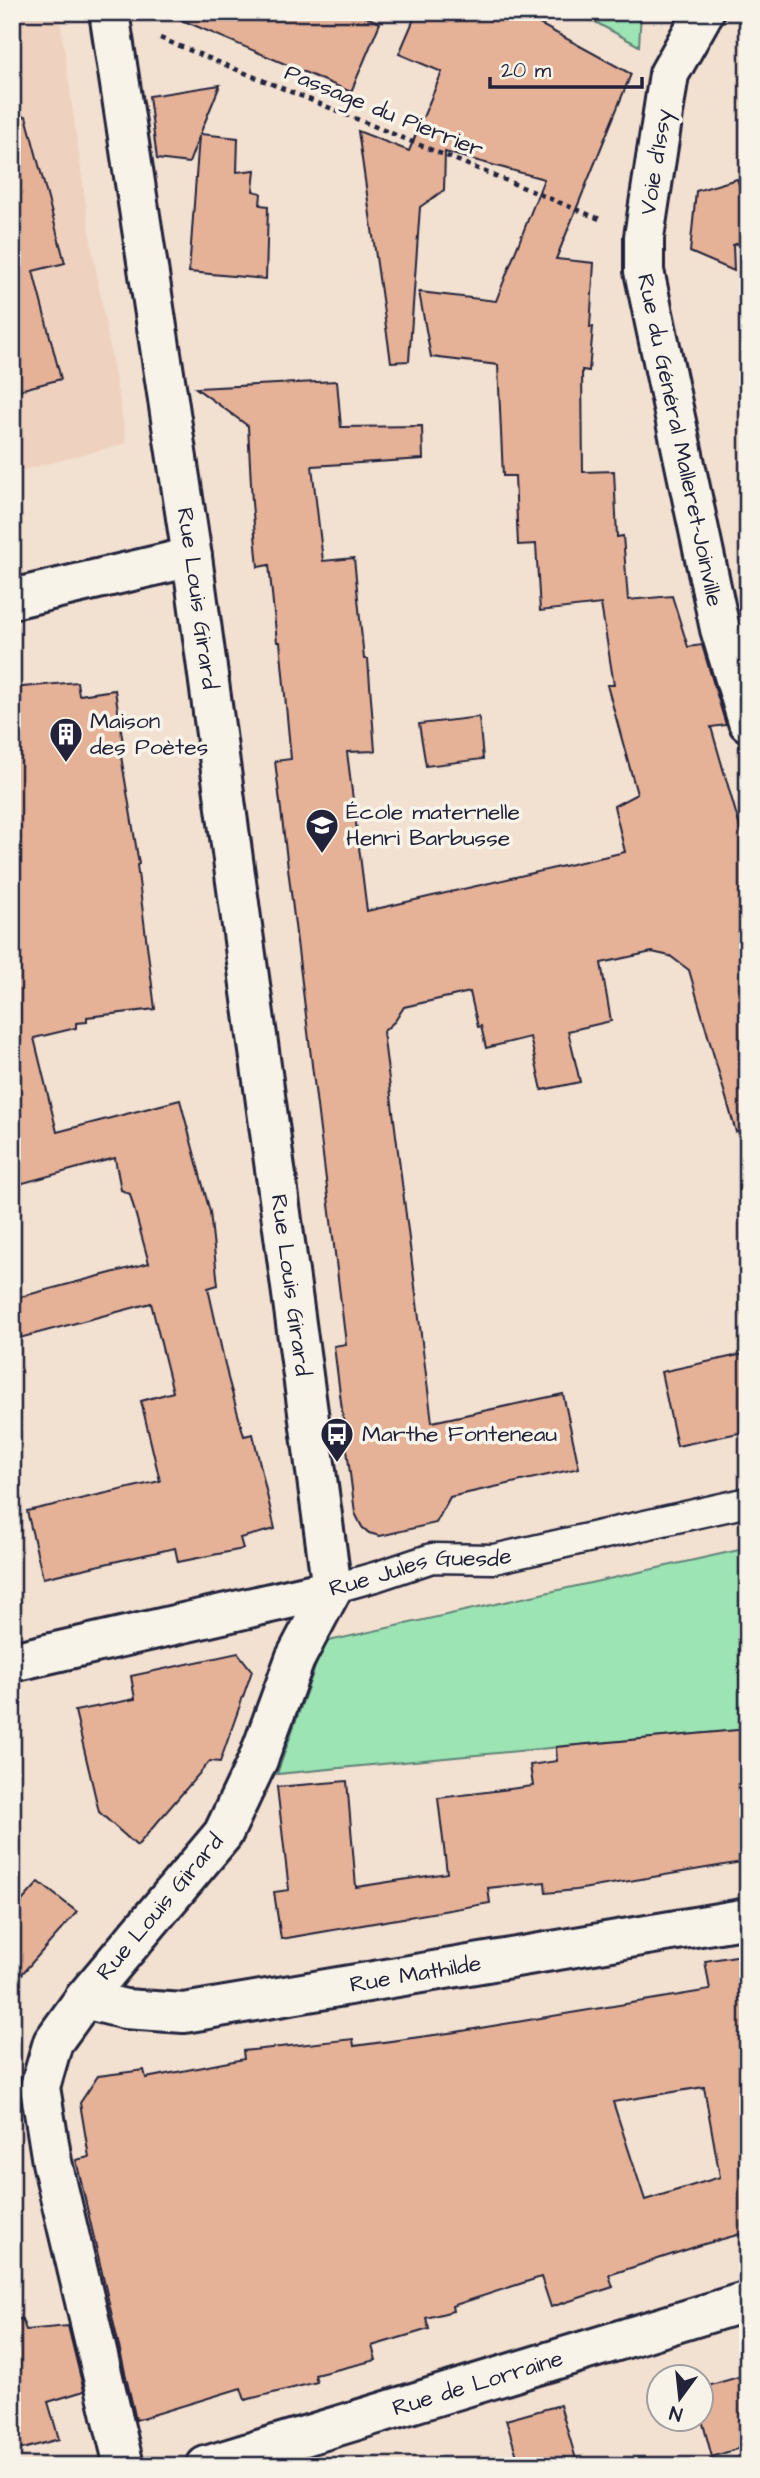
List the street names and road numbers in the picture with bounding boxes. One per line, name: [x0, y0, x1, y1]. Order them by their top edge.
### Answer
street label: Passage du Pierrier: [279, 56, 489, 167]
street label: Voie d'Issy: [632, 106, 681, 218]
street label: Rue du Général Malleret-Joinville: [629, 271, 731, 609]
street label: Rue Louis Girard: [169, 505, 226, 691]
street label: Rue Louis Girard: [263, 1192, 319, 1378]
street label: Rue Jules Guesde: [326, 1540, 515, 1605]
street label: Rue Louis Girard: [89, 1827, 231, 1987]
street label: Rue Mathilde: [347, 1947, 483, 2001]
street label: Rue de Lorraine: [389, 2342, 567, 2424]

